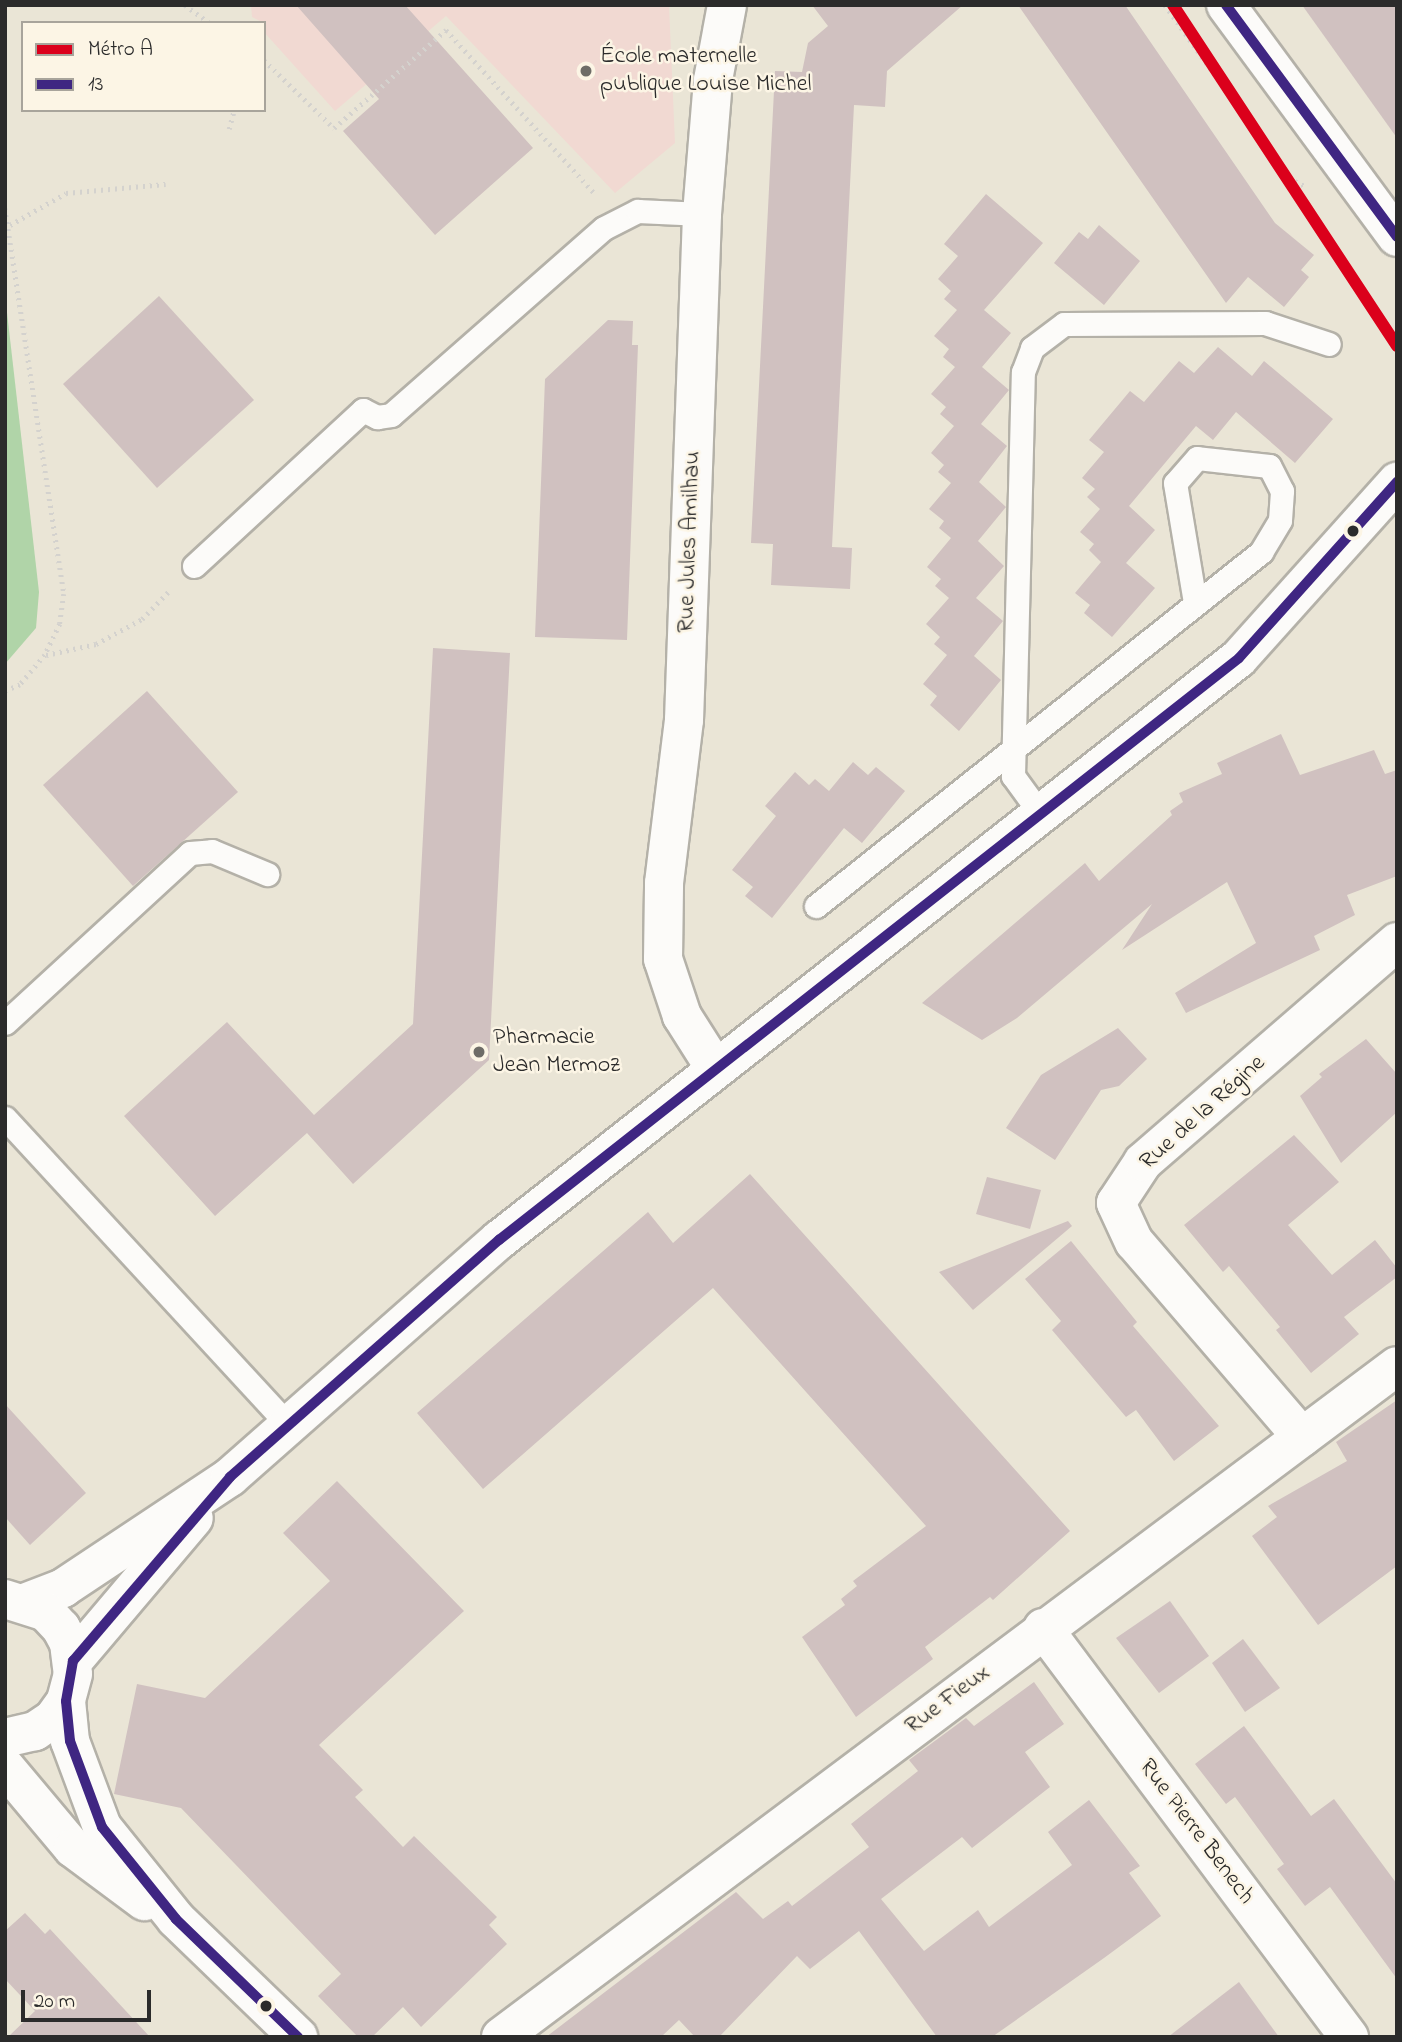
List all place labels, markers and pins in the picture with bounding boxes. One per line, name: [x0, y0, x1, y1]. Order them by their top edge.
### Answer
place label: École maternelle publique Louise Michel: [600, 43, 811, 99]
marker: École maternelle publique Louise Michel: [578, 63, 594, 79]
unlabelled marker: [1346, 524, 1360, 538]
place label: Pharmacie Jean Mermoz: [493, 1024, 620, 1080]
marker: Pharmacie Jean Mermoz: [471, 1044, 487, 1060]
unlabelled marker: [259, 1999, 273, 2013]

